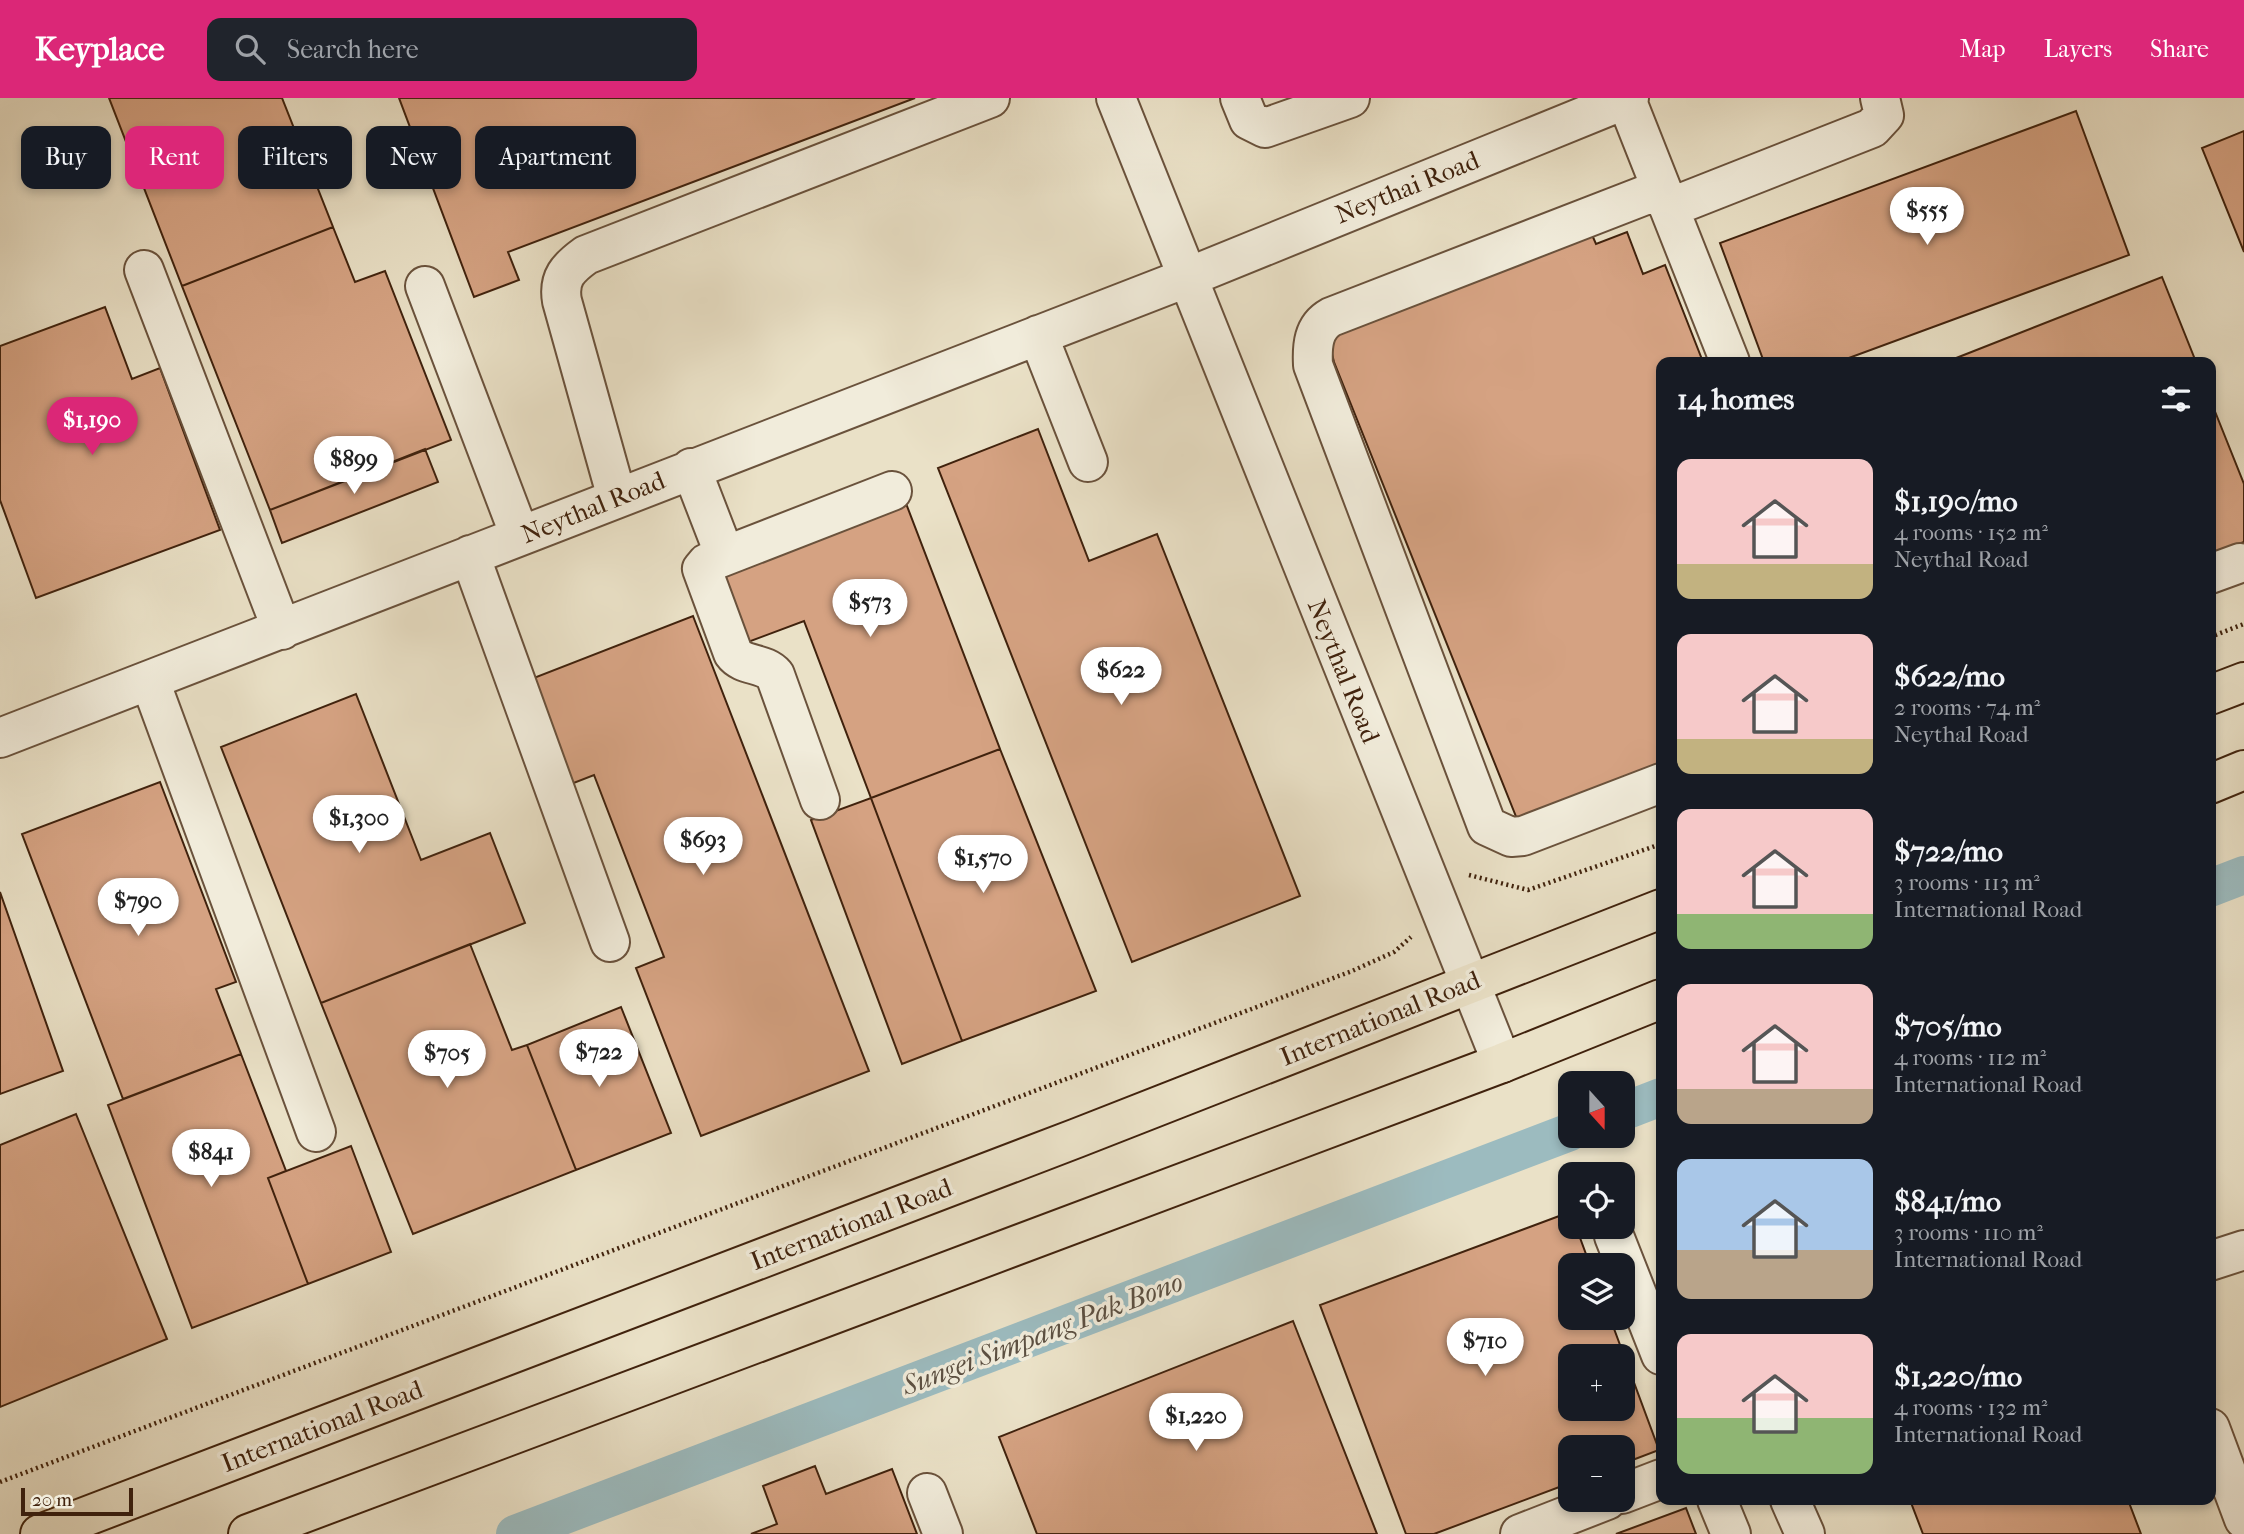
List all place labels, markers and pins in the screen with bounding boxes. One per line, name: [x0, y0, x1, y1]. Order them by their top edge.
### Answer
pin: $555: [1886, 188, 1968, 247]
pin: $1,190: [35, 398, 149, 457]
pin: $899: [313, 436, 395, 496]
pin: $573: [829, 580, 911, 639]
pin: $622: [1080, 648, 1162, 707]
pin: $1,300: [302, 796, 416, 855]
pin: $693: [662, 818, 744, 877]
pin: $1,570: [926, 836, 1040, 895]
pin: $790: [97, 878, 179, 938]
pin: $705: [406, 1030, 488, 1090]
pin: $722: [558, 1030, 640, 1089]
pin: $841: [170, 1130, 252, 1189]
pin: $710: [1444, 1318, 1526, 1378]
pin: $1,220: [1139, 1394, 1253, 1453]

